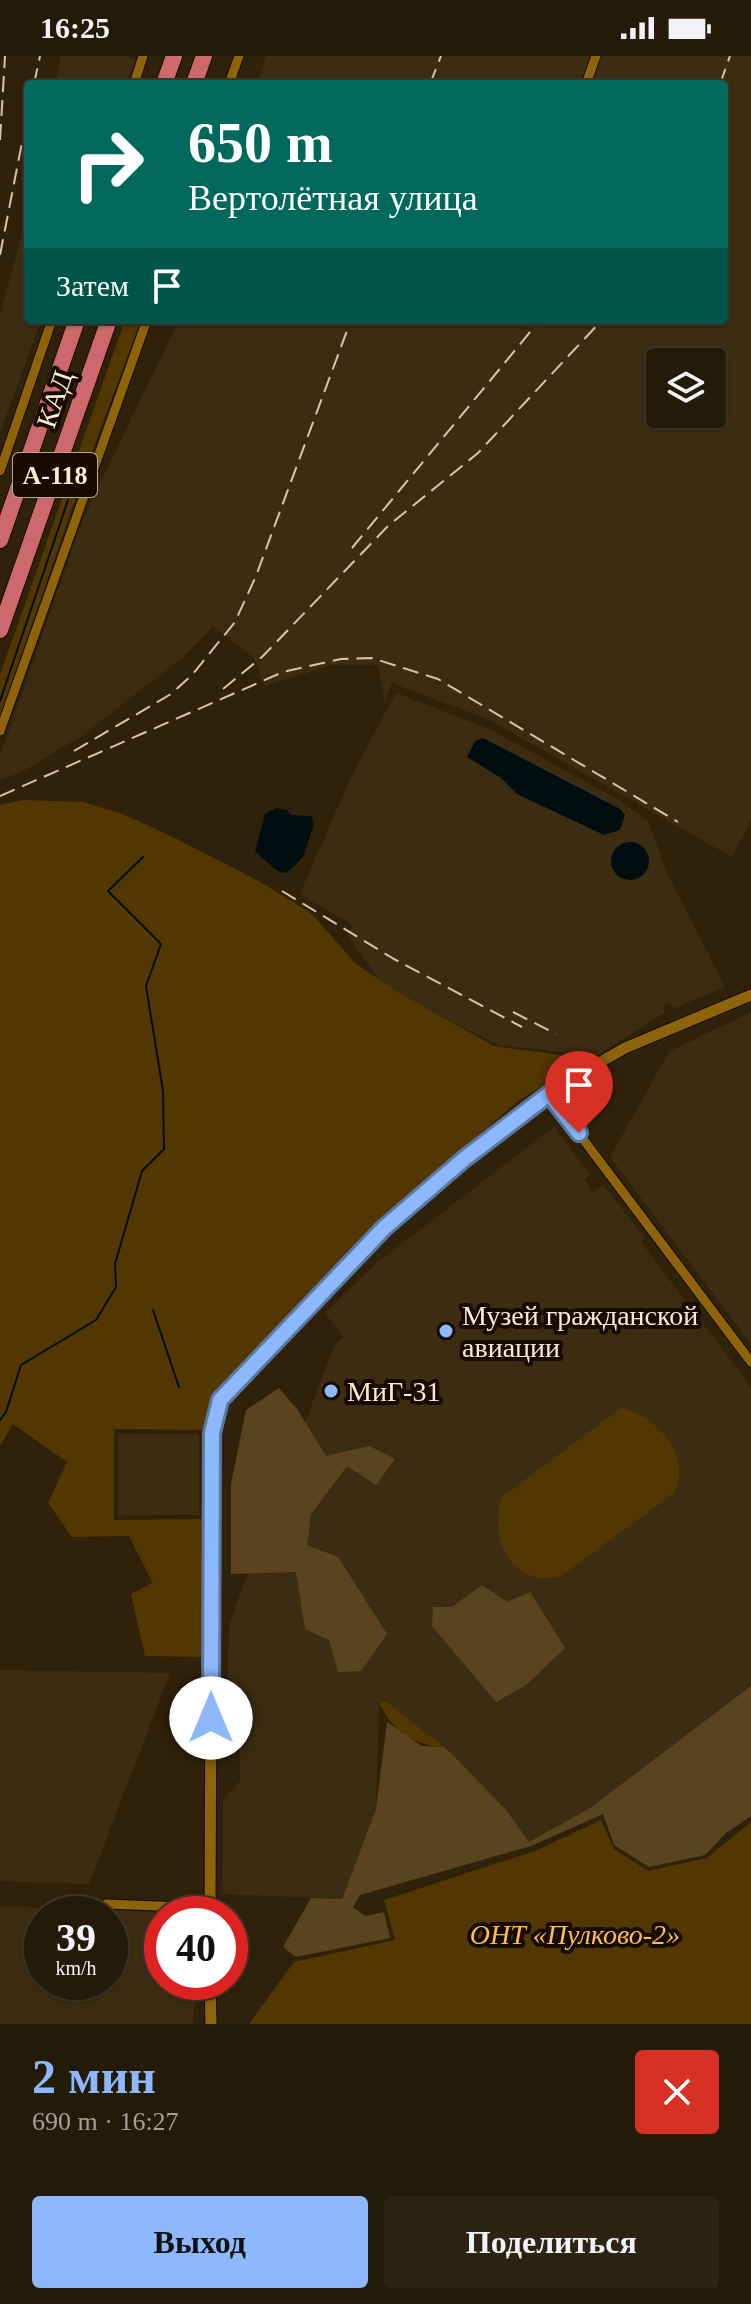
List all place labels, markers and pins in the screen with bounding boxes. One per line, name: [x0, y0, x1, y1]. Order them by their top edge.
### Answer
pin: [545, 1051, 613, 1133]
place label: Музей гражданской авиации: [462, 1300, 698, 1363]
marker: Музей гражданской авиации: [437, 1322, 455, 1340]
place label: МиГ-31: [347, 1376, 440, 1407]
marker: МиГ-31: [322, 1382, 340, 1400]

